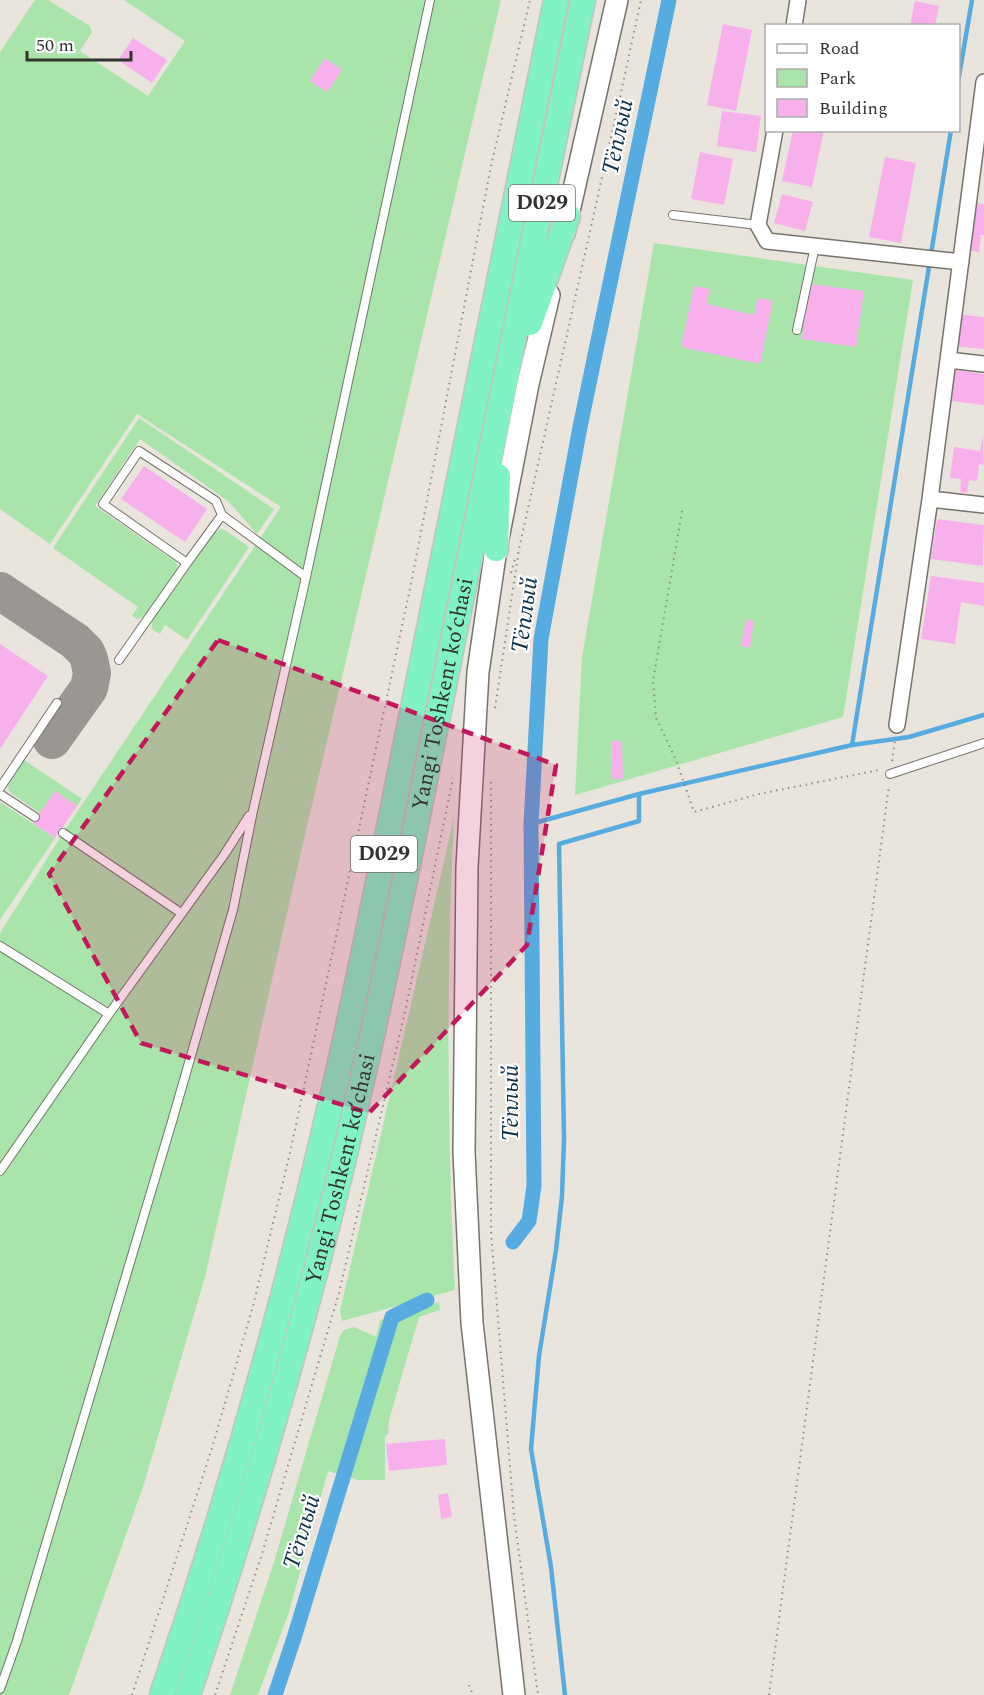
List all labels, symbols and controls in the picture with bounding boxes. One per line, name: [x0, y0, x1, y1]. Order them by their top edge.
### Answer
scale bar: [27, 24, 130, 62]
legend: [765, 24, 960, 132]
text: 50 m: [36, 32, 74, 59]
text: Road: [819, 35, 860, 62]
text: Park: [819, 65, 856, 92]
water label: Тёплый: [592, 95, 644, 178]
text: Building: [819, 95, 888, 122]
road number: D029: [509, 185, 575, 221]
water label: Тёплый: [502, 574, 548, 655]
street label: Yangi Toshkent ko‘chasi: [403, 575, 482, 813]
road number: D029: [351, 836, 417, 872]
street label: Yangi Toshkent ko‘chasi: [296, 1050, 384, 1288]
water label: Тёплый: [493, 1064, 529, 1141]
water label: Тёплый: [274, 1490, 331, 1574]

